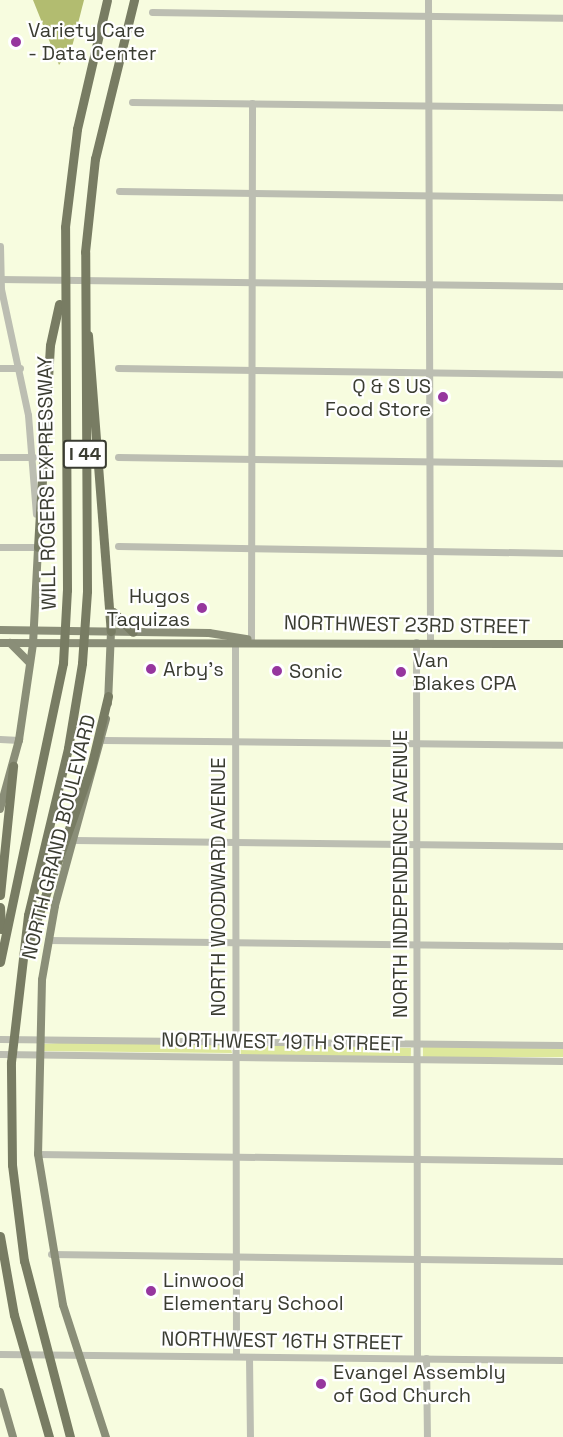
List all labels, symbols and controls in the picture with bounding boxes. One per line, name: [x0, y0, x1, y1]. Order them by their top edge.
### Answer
place label: Variety Care - Data Center: [28, 19, 157, 66]
marker: Variety Care - Data Center: [9, 35, 23, 49]
street label: WILL ROGERS EXPRESSWAY: [33, 356, 61, 610]
place label: Q & S US Food Store: [325, 374, 431, 421]
marker: Q & S US Food Store: [436, 390, 450, 404]
road number: I 44: [62, 439, 107, 469]
place label: Hugos Taquizas: [106, 584, 190, 631]
marker: Hugos Taquizas: [195, 601, 209, 615]
street label: NORTHWEST 23RD STREET: [283, 611, 531, 639]
place label: Van Blakes CPA: [413, 648, 517, 695]
place label: Arby's: [163, 657, 224, 681]
place label: Sonic: [289, 659, 343, 683]
marker: Arby's: [144, 662, 158, 676]
marker: Sonic: [270, 664, 284, 678]
marker: Van Blakes CPA: [394, 665, 408, 679]
street label: NORTH GRAND BOULEVARD: [17, 712, 101, 962]
street label: NORTH INDEPENDENCE AVENUE: [388, 730, 412, 1018]
street label: NORTH WOODWARD AVENUE: [206, 757, 230, 1017]
street label: NORTHWEST 19TH STREET: [161, 1028, 403, 1056]
place label: Linwood Elementary School: [163, 1268, 344, 1315]
marker: Linwood Elementary School: [144, 1284, 158, 1298]
street label: NORTHWEST 16TH STREET: [161, 1327, 403, 1355]
place label: Evangel Assembly of God Church: [333, 1360, 506, 1407]
marker: Evangel Assembly of God Church: [314, 1377, 328, 1391]

